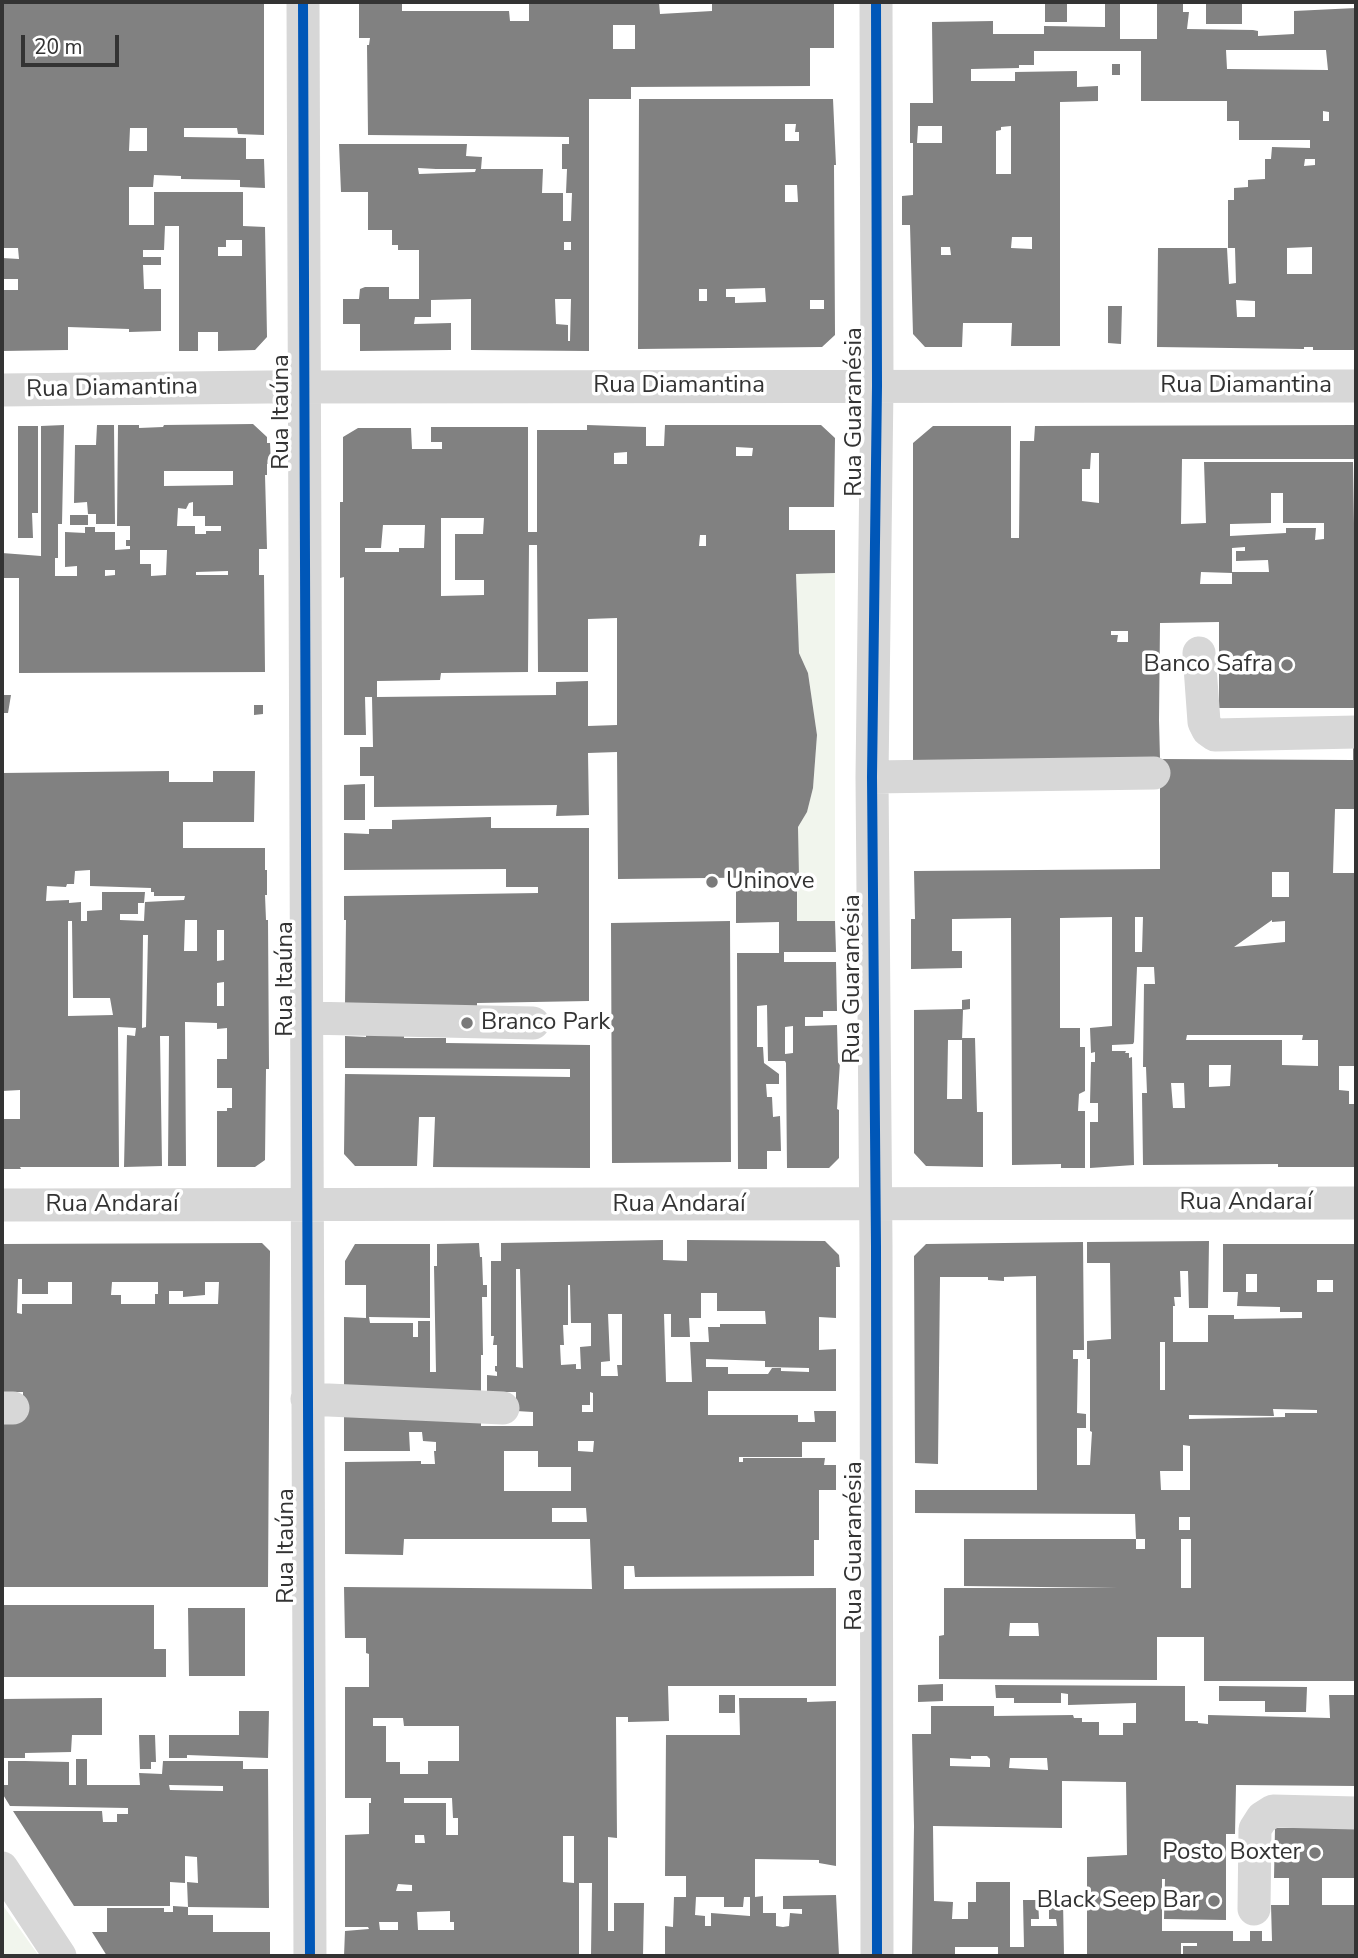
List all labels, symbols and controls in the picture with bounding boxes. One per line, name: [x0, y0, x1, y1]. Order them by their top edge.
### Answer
scale bar: [24, 21, 122, 65]
text: 20 m: [34, 33, 83, 61]
street label: Rua Guaranésia: [841, 327, 869, 497]
street label: Rua Itaúna: [268, 354, 296, 470]
street label: Rua Diamantina: [593, 372, 765, 400]
street label: Rua Diamantina: [1160, 372, 1332, 400]
street label: Rua Diamantina: [26, 373, 198, 405]
place label: Banco Safra: [1143, 651, 1273, 679]
marker: Banco Safra: [1279, 657, 1295, 673]
place label: Uninove: [726, 868, 814, 896]
marker: Uninove: [704, 874, 720, 890]
street label: Rua Guaranésia: [839, 894, 867, 1064]
street label: Rua Itaúna: [272, 921, 300, 1037]
place label: Branco Park: [481, 1009, 610, 1037]
marker: Branco Park: [459, 1015, 475, 1031]
street label: Rua Andaraí: [1179, 1189, 1313, 1217]
street label: Rua Andaraí: [45, 1191, 179, 1219]
street label: Rua Andaraí: [612, 1191, 746, 1219]
street label: Rua Guaranésia: [841, 1461, 869, 1631]
street label: Rua Itaúna: [273, 1488, 301, 1604]
place label: Posto Boxter: [1162, 1839, 1301, 1867]
marker: Posto Boxter: [1307, 1845, 1323, 1861]
place label: Black Seep Bar: [1037, 1887, 1200, 1915]
marker: Black Seep Bar: [1206, 1893, 1222, 1909]

